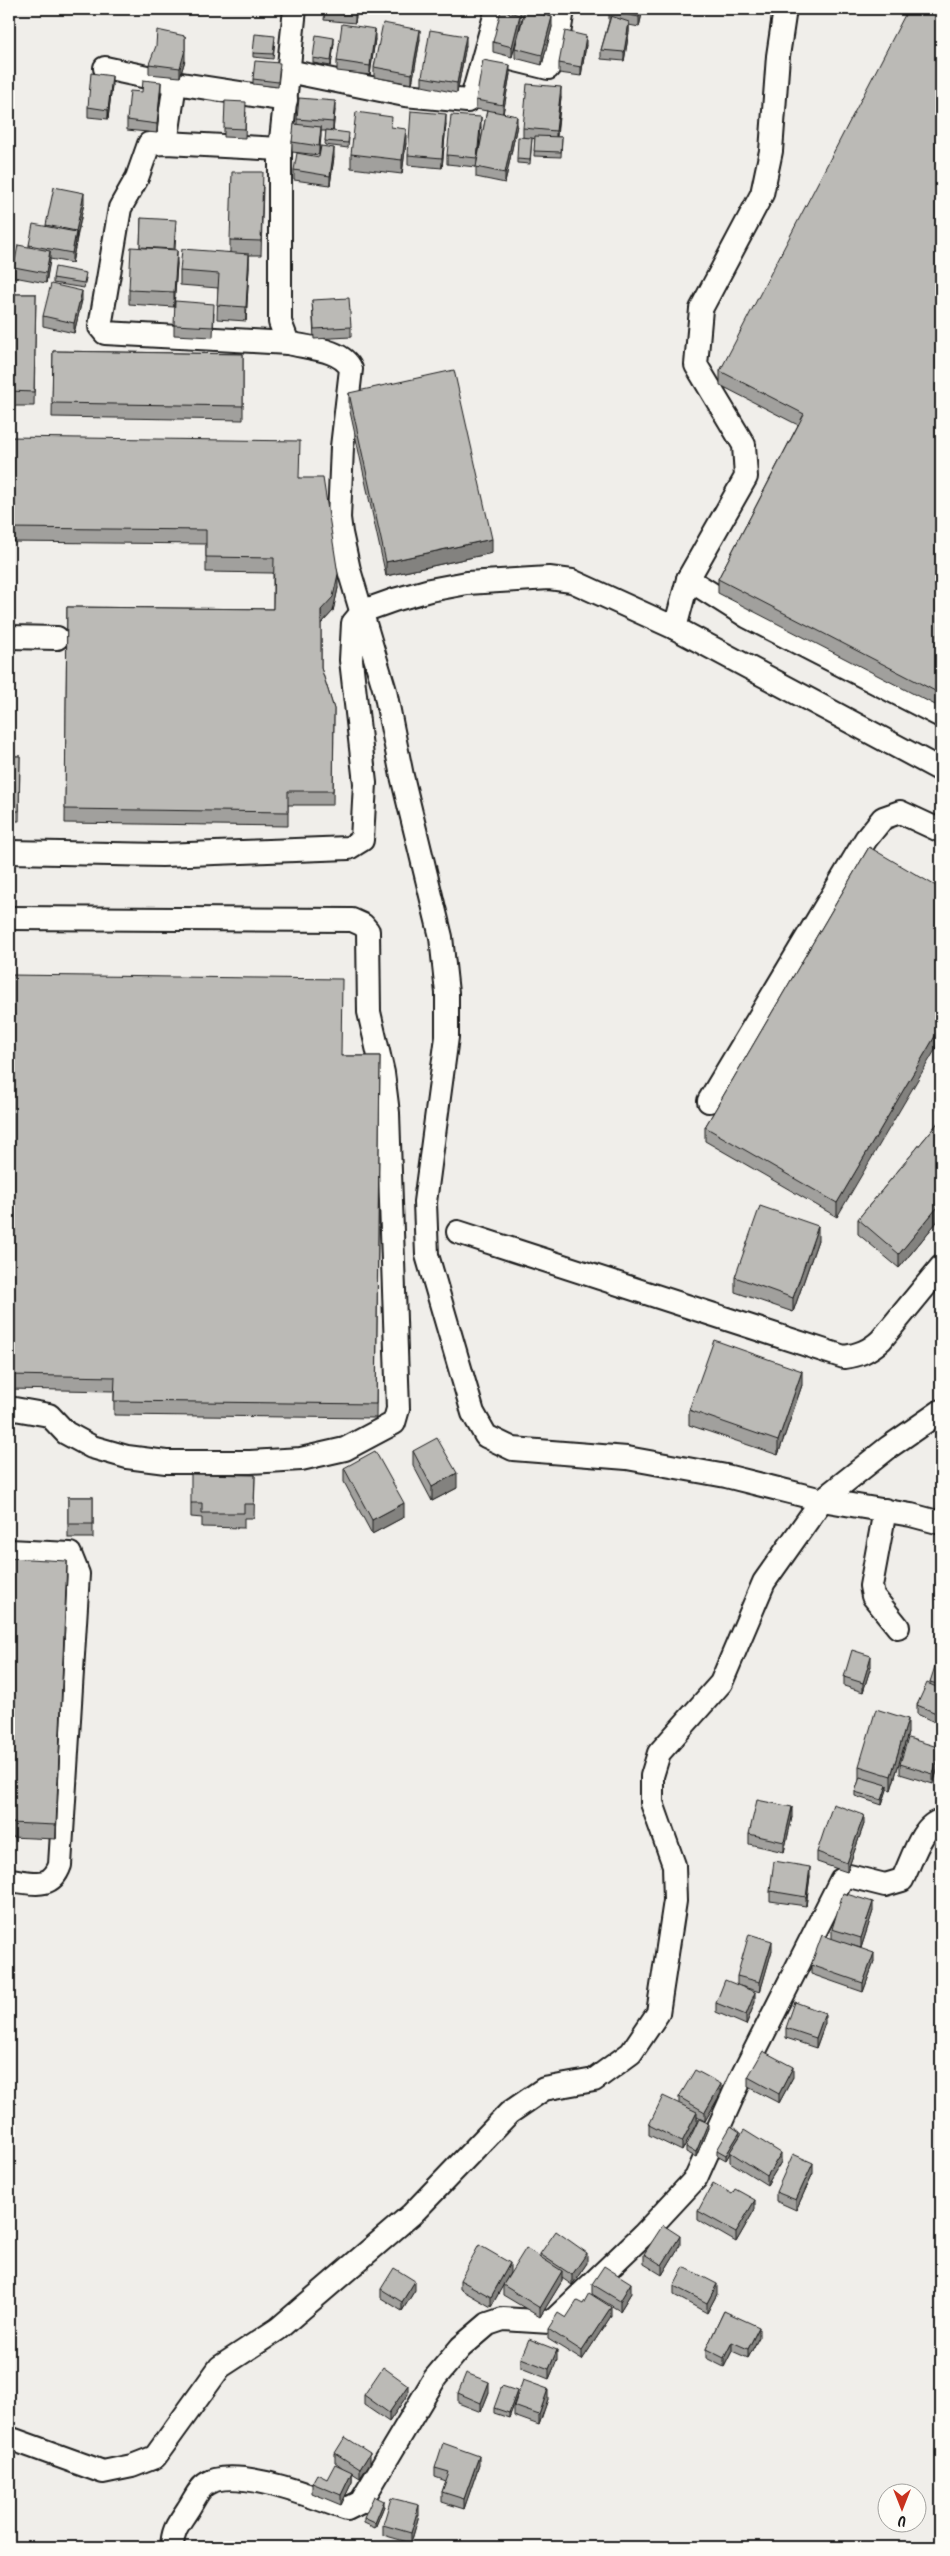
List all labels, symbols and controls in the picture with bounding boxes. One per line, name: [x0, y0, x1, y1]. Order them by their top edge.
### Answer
north arrow: [878, 2484, 928, 2534]
text: U: [897, 2509, 906, 2531]

